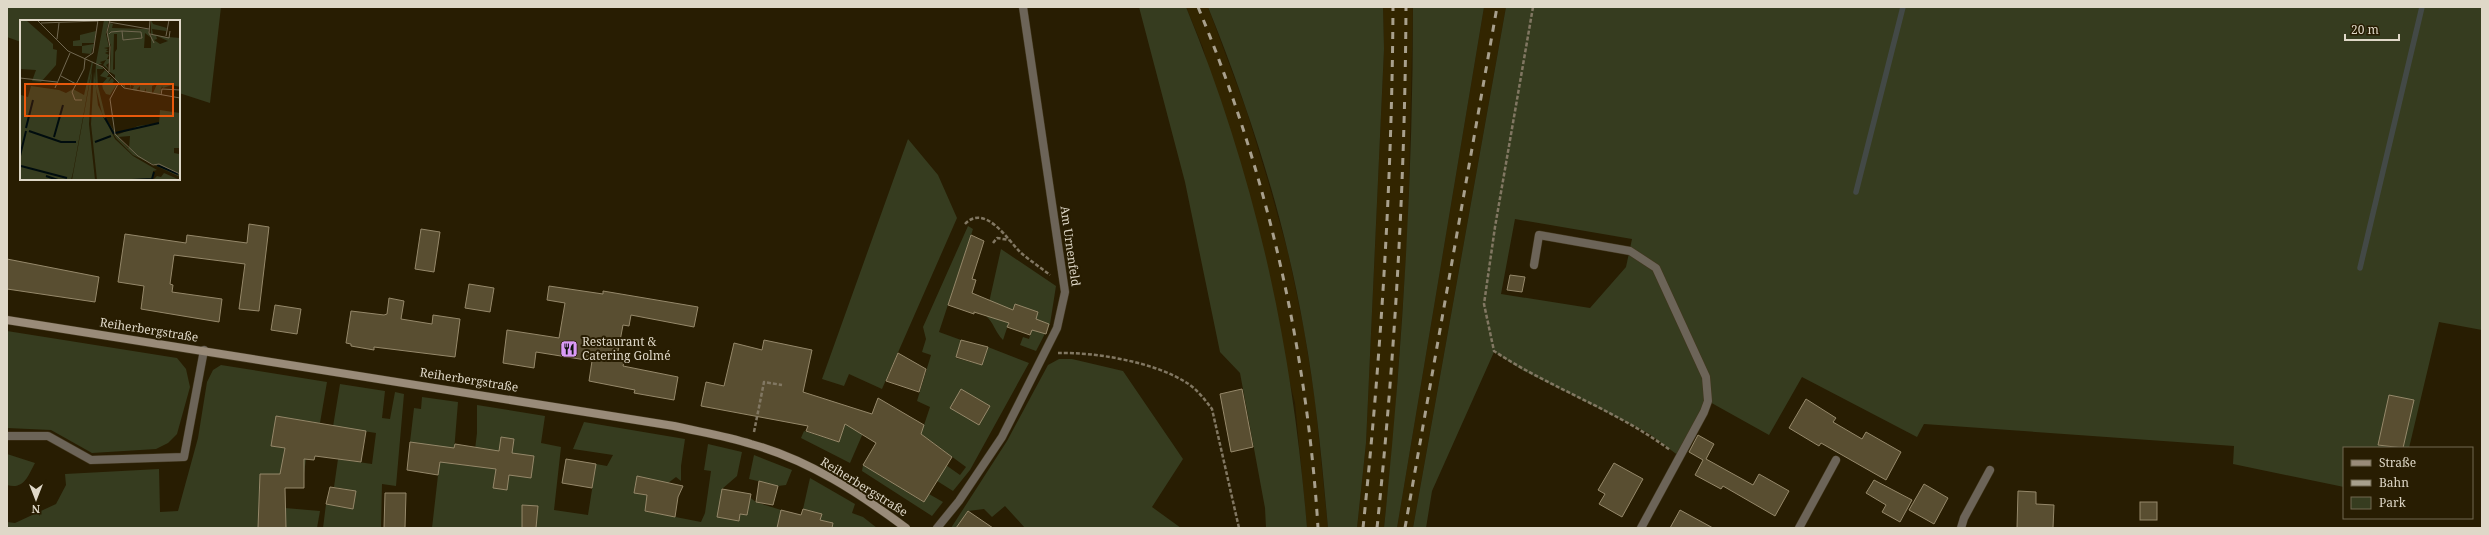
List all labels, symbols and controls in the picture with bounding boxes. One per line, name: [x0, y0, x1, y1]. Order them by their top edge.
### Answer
scale bar: [2345, 16, 2399, 42]
inset map: [20, 20, 180, 180]
text: 20 m: [2351, 21, 2379, 38]
street label: Am Urnenfeld: [1056, 205, 1085, 288]
street label: Reiherbergstraße: [99, 313, 200, 346]
place label: Restaurant & Catering Golmé: [582, 333, 671, 364]
restaurant icon: Restaurant & Catering Golmé: [559, 339, 579, 359]
street label: Reiherbergstraße: [419, 363, 520, 396]
legend: [2343, 447, 2473, 519]
street label: Reiherbergstraße: [817, 453, 911, 520]
text: Straße: [2379, 454, 2416, 471]
text: Bahn: [2379, 474, 2409, 491]
north arrow: [16, 479, 56, 519]
text: Park: [2379, 494, 2407, 511]
text: N: [31, 502, 40, 517]

